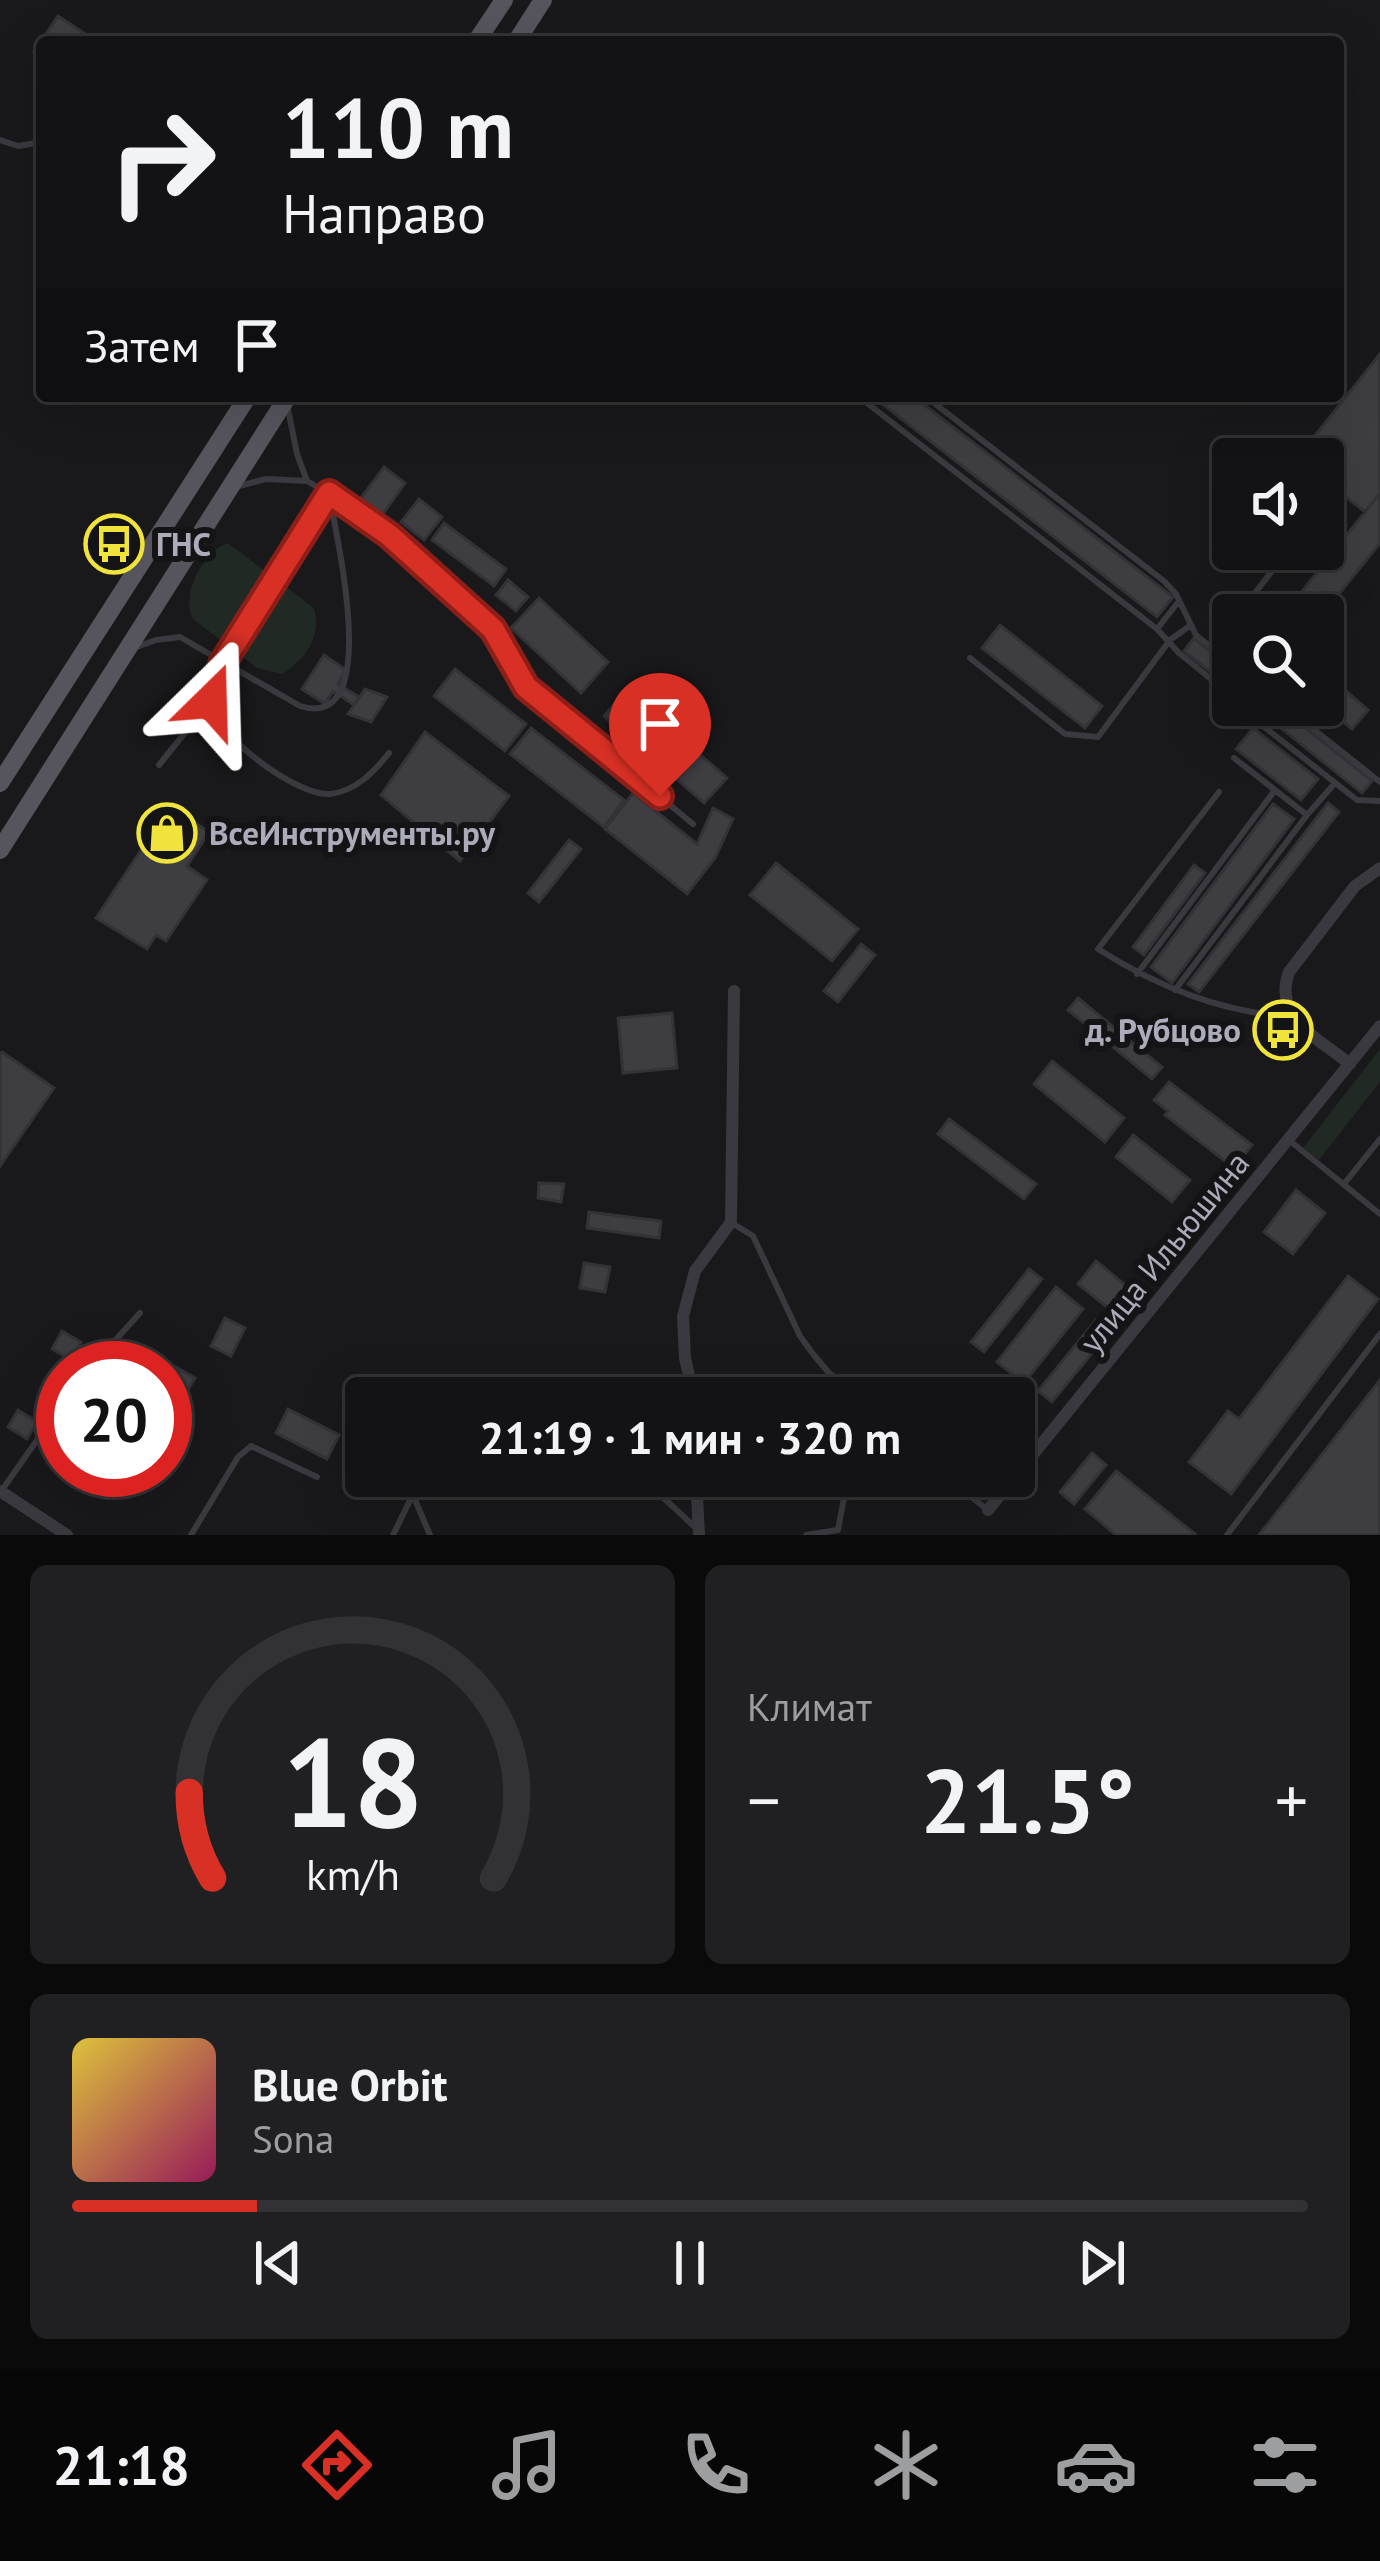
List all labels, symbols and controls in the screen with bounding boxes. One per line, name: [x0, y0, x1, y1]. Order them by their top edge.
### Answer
text: 110 m: [282, 72, 514, 181]
icon: right: [84, 84, 240, 240]
text: Направо: [282, 178, 486, 248]
icon: arrive: [224, 312, 290, 378]
text: Затем: [84, 316, 200, 374]
map controls: [1212, 438, 1344, 726]
button: sound: [1212, 438, 1344, 570]
bus stop icon: ГНС: [83, 513, 145, 575]
place label: ГНС: [156, 522, 211, 565]
button: search: [1212, 594, 1344, 726]
position arrow: [148, 638, 274, 764]
pin: [609, 673, 711, 796]
icon: arrive: [627, 691, 693, 757]
shop icon: ВсеИнструменты.ру: [136, 802, 198, 864]
place label: ВсеИнструменты.ру: [209, 811, 496, 854]
bus stop icon: д. Рубцово: [1252, 999, 1314, 1061]
place label: д. Рубцово: [1084, 1008, 1241, 1051]
street label: улица Ильюшина: [1069, 1142, 1258, 1361]
speed limit sign: 20: [36, 1341, 192, 1497]
text: 21:19 · 1 мин · 320 m: [479, 1408, 901, 1466]
text: Климат: [747, 1681, 872, 1732]
text: 18: [282, 1700, 423, 1861]
text: 21.5°: [920, 1741, 1135, 1858]
text: −: [747, 1757, 780, 1842]
text: +: [1275, 1757, 1308, 1842]
text: km/h: [305, 1845, 400, 1901]
text: Blue Orbit: [252, 2055, 448, 2113]
text: Sona: [252, 2113, 334, 2164]
icon: previous: [245, 2230, 311, 2296]
icon: pause: [657, 2230, 723, 2296]
icon: next: [1069, 2230, 1135, 2296]
icon: directions: [295, 2423, 379, 2507]
icon: music: [485, 2423, 569, 2507]
icon: phone: [674, 2423, 758, 2507]
icon: climate: [864, 2423, 948, 2507]
icon: car: [1054, 2423, 1138, 2507]
icon: filters: [1243, 2423, 1327, 2507]
text: 21:18: [53, 2430, 190, 2500]

